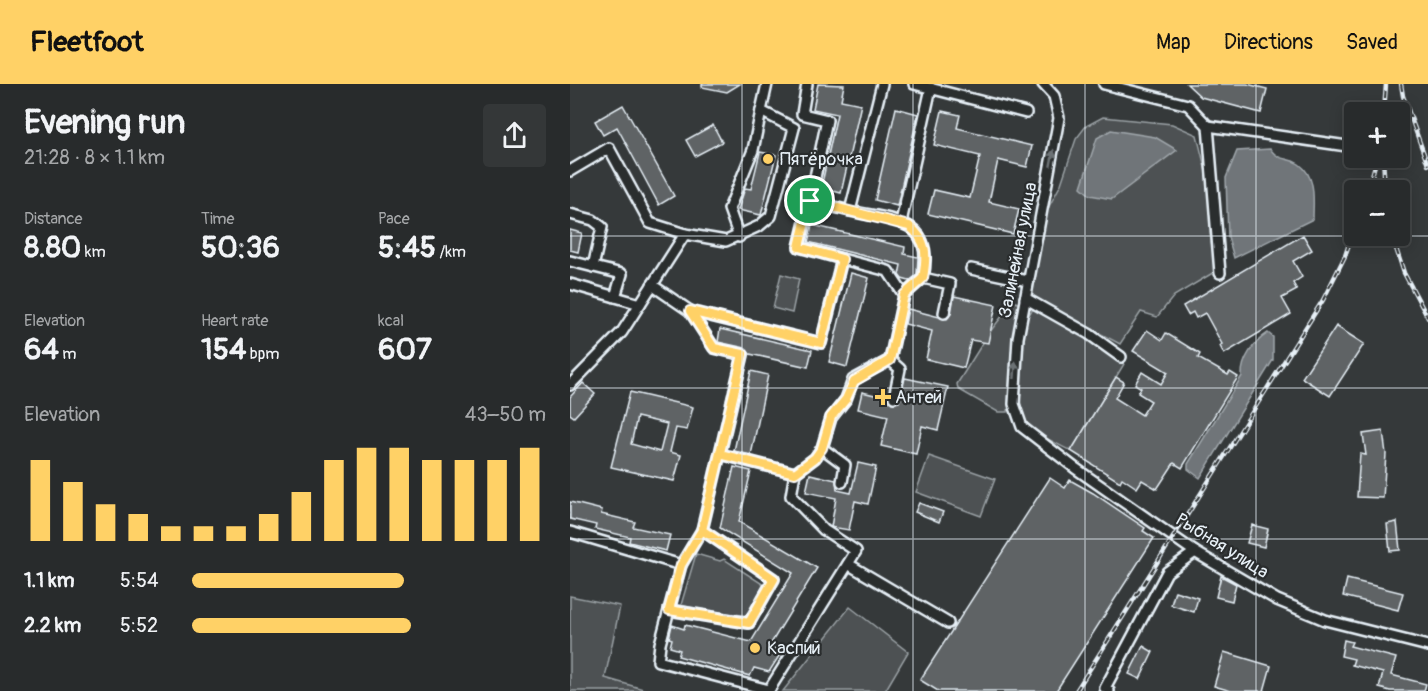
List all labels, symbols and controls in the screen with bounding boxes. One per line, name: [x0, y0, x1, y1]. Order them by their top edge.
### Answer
text: Fleetfoot: [30, 25, 143, 60]
text: Map: [1156, 29, 1191, 56]
text: Directions: [1224, 29, 1313, 56]
text: Saved: [1346, 29, 1398, 56]
text: Evening run: [24, 102, 185, 143]
map controls: [1344, 102, 1410, 246]
button: +: [1344, 102, 1410, 168]
button: share: [483, 104, 546, 167]
text: 21:28 · 8 × 1.1 km: [24, 145, 165, 170]
place label: Пятёрочка: [780, 148, 863, 171]
one-way arrow: [1048, 148, 1057, 167]
marker: Пятёрочка: [761, 152, 775, 166]
pin: [784, 175, 835, 226]
street label: Залинейная улица: [994, 180, 1042, 320]
button: −: [1344, 180, 1410, 246]
icon: arrive: [793, 184, 826, 217]
text: Distance: [24, 209, 83, 229]
text: Time: [201, 209, 234, 229]
text: Pace: [378, 209, 410, 229]
text: 8.80: [24, 229, 81, 266]
text: 50:36: [201, 229, 280, 266]
text: 5:45: [378, 229, 436, 266]
text: km: [81, 242, 106, 262]
text: /km: [436, 242, 466, 262]
text: Elevation: [24, 311, 85, 331]
text: Heart rate: [201, 311, 268, 331]
text: kcal: [378, 311, 404, 331]
text: 64: [24, 331, 59, 368]
text: 154: [201, 331, 246, 368]
text: 607: [378, 331, 432, 368]
text: m: [59, 344, 77, 364]
text: bpm: [246, 344, 279, 364]
one-way arrow: [1010, 361, 1020, 380]
place label: Антей: [895, 386, 942, 409]
marker: Антей: [876, 390, 890, 404]
text: Elevation: [24, 402, 100, 427]
text: 43–50 m: [465, 402, 546, 427]
street label: Рыбная улица: [1171, 508, 1273, 584]
text: 1.1 km: [24, 568, 74, 593]
text: 5:54: [120, 568, 159, 593]
text: 2.2 km: [24, 613, 81, 638]
text: 5:52: [120, 613, 158, 638]
place label: Каспий: [767, 637, 821, 660]
marker: Каспий: [748, 641, 762, 655]

